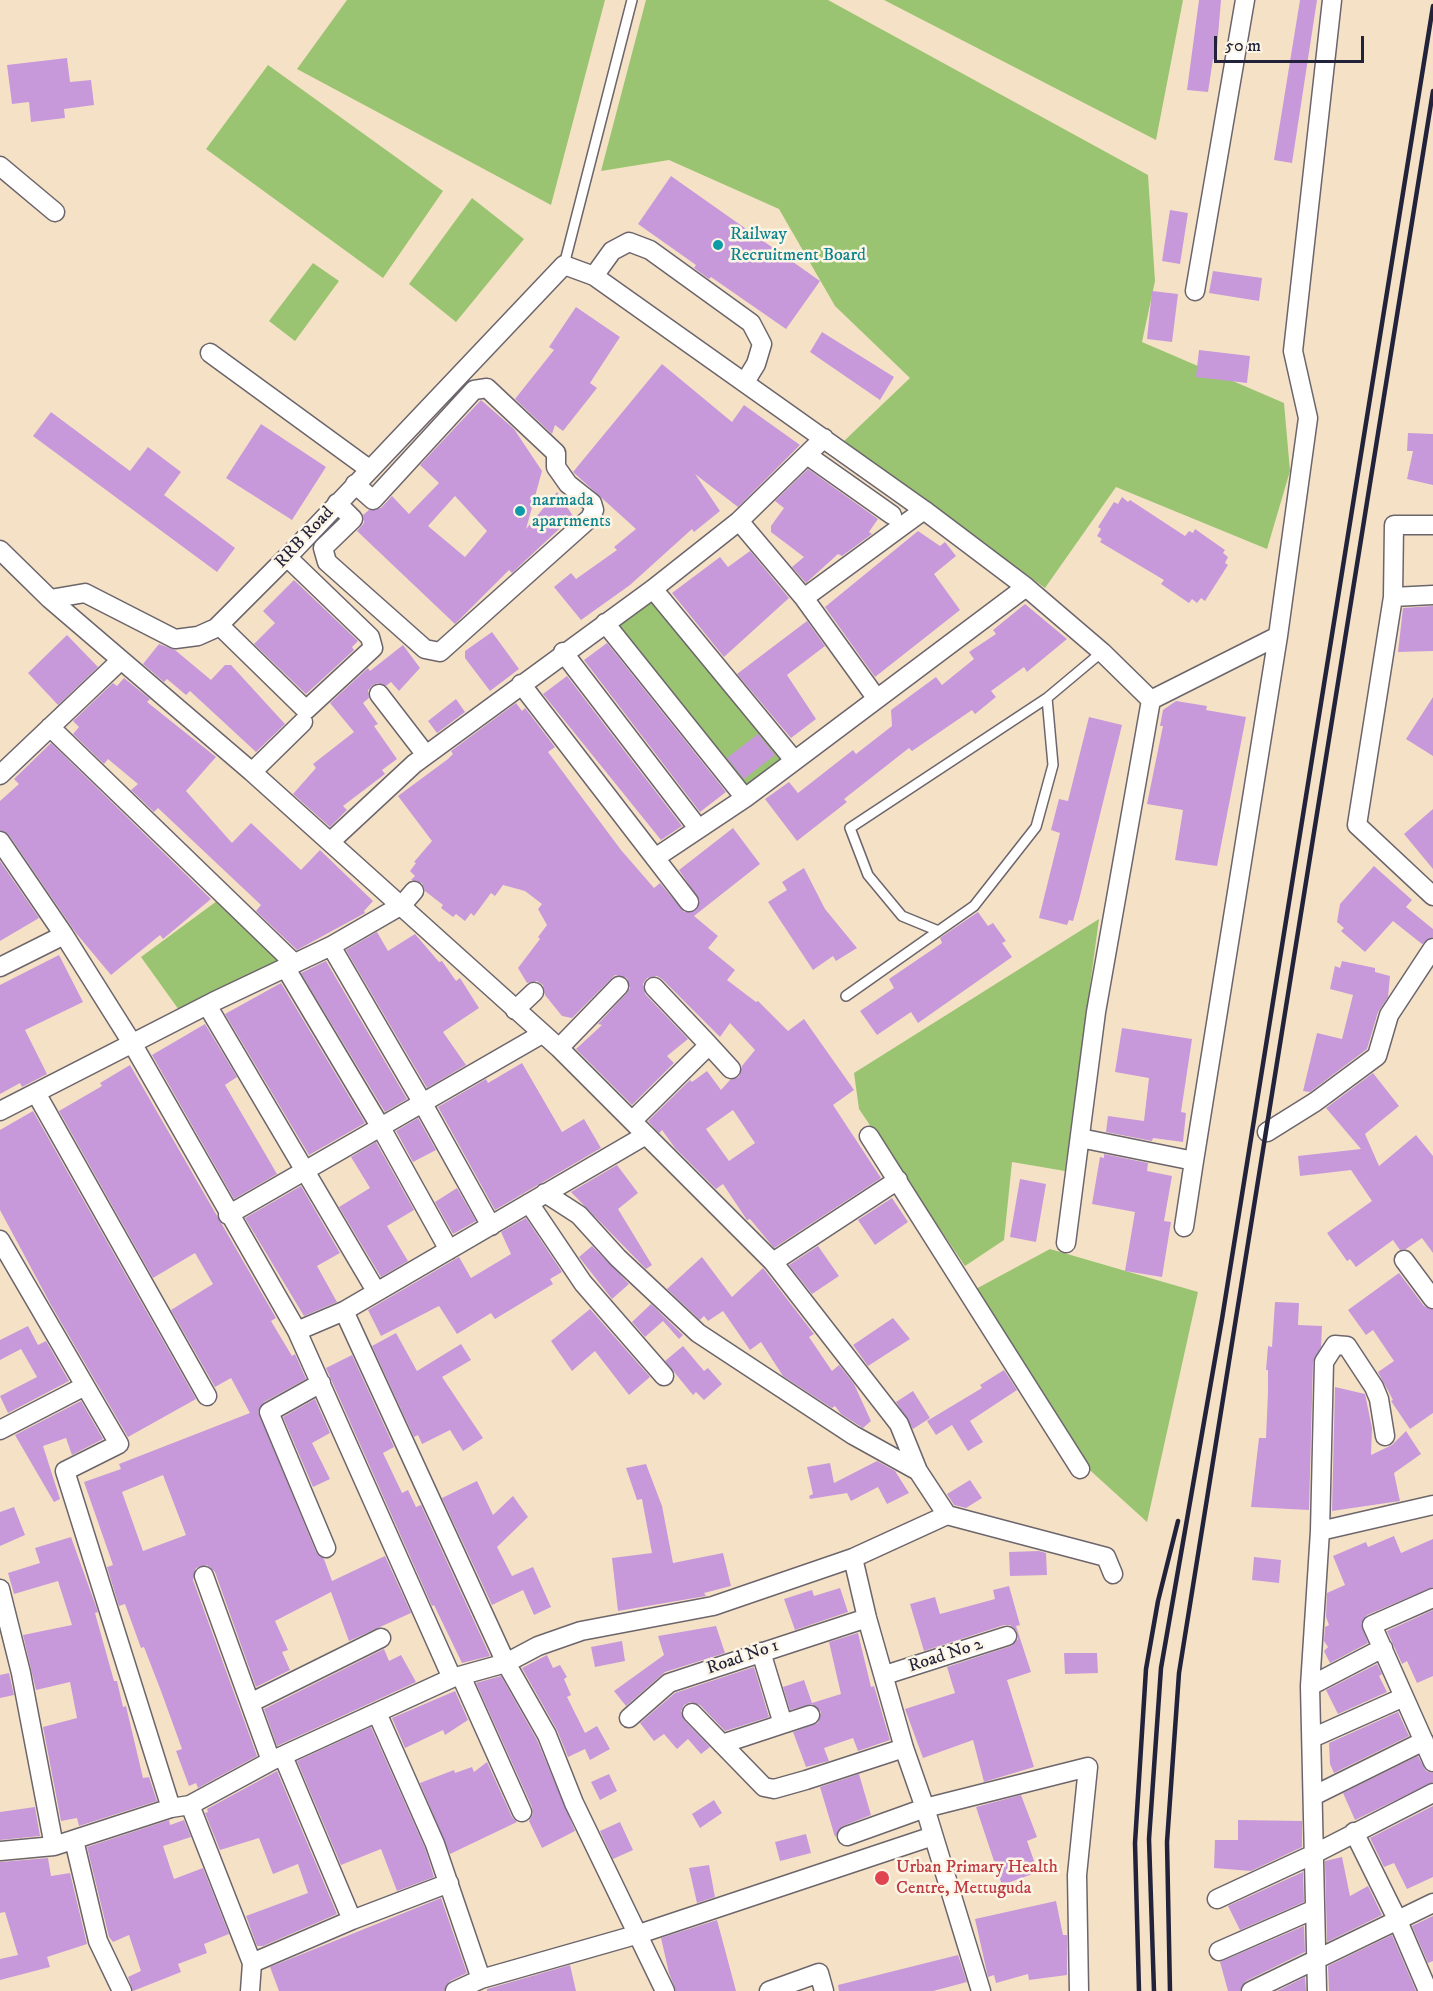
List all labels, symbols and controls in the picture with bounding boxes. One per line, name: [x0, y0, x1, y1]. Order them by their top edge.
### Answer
scale bar: [1217, 24, 1367, 62]
text: 50 m: [1225, 35, 1261, 57]
place label: Railway Recruitment Board: [730, 224, 866, 266]
marker: Railway Recruitment Board: [711, 238, 725, 252]
place label: narmada apartments: [532, 490, 611, 532]
street label: RRB Road: [271, 503, 339, 573]
marker: narmada apartments: [513, 504, 527, 518]
street label: Road No 2: [906, 1634, 986, 1678]
street label: Road No 1: [704, 1636, 782, 1680]
place label: Urban Primary Health Centre, Mettuguda: [896, 1857, 1058, 1900]
marker: Urban Primary Health Centre, Mettuguda: [873, 1869, 891, 1887]

